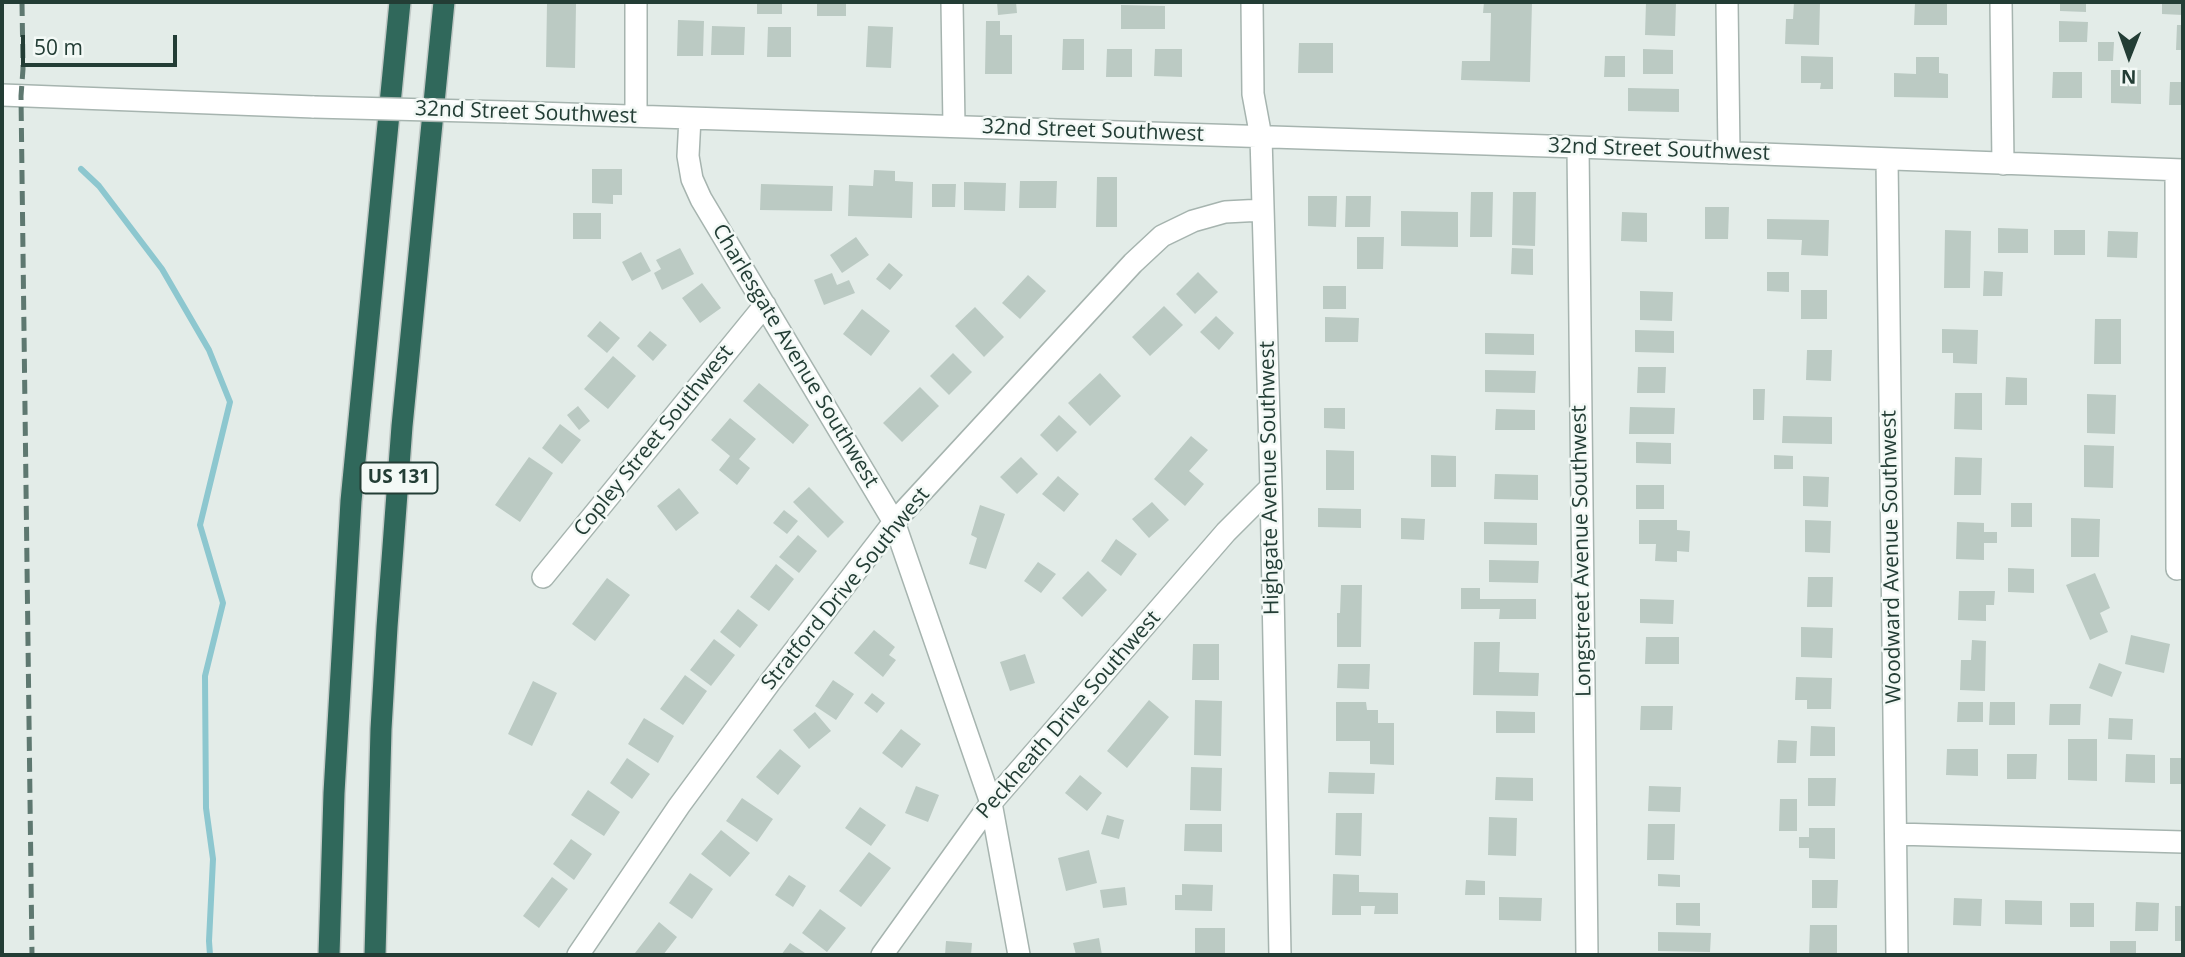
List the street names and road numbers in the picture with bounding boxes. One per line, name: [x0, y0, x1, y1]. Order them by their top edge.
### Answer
street label: 32nd Street Southwest: [415, 97, 637, 129]
street label: 32nd Street Southwest: [982, 115, 1204, 147]
street label: 32nd Street Southwest: [1548, 134, 1770, 166]
street label: Charlesgate Avenue Southwest: [706, 220, 884, 492]
street label: Copley Street Southwest: [569, 340, 739, 542]
street label: Highgate Avenue Southwest: [1255, 341, 1285, 615]
street label: Longstreet Avenue Southwest: [1567, 405, 1597, 697]
street label: Woodward Avenue Southwest: [1877, 410, 1907, 704]
road number: US 131: [360, 463, 438, 494]
street label: Stratford Drive Southwest: [757, 483, 935, 695]
street label: Peckheath Drive Southwest: [972, 606, 1166, 824]

